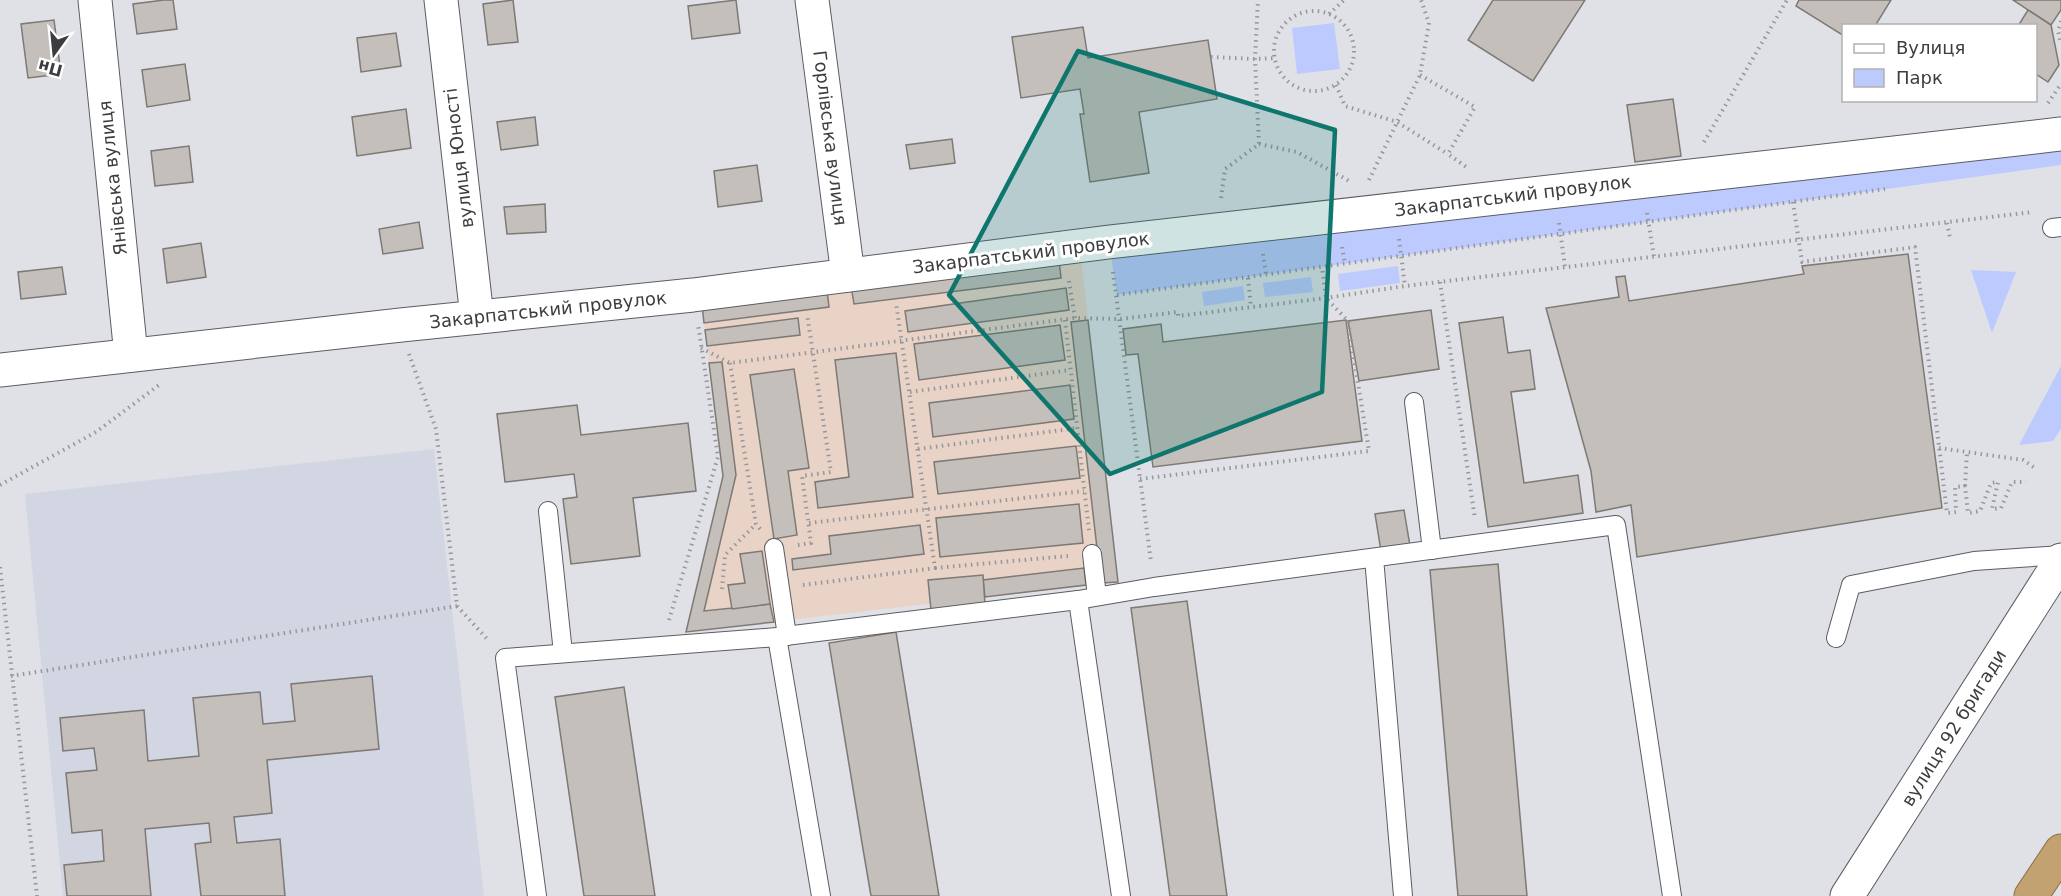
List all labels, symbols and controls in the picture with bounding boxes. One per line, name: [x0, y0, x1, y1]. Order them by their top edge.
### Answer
north arrow: [24, 24, 84, 84]
legend: [1842, 24, 2037, 102]
text: Вулиця: [1896, 37, 1965, 58]
street label: Горлівська вулиця: [809, 49, 852, 227]
text: Пн: [36, 56, 65, 80]
text: Парк: [1896, 67, 1943, 88]
street label: вулиця Юності: [439, 87, 478, 229]
street label: Янівська вулиця: [94, 100, 131, 257]
street label: Закарпатський провулок: [1393, 171, 1633, 220]
street label: Закарпатський провулок: [911, 228, 1151, 277]
street label: Закарпатський провулок: [428, 287, 668, 332]
street label: вулиця 92 бригади: [1897, 646, 2010, 810]

